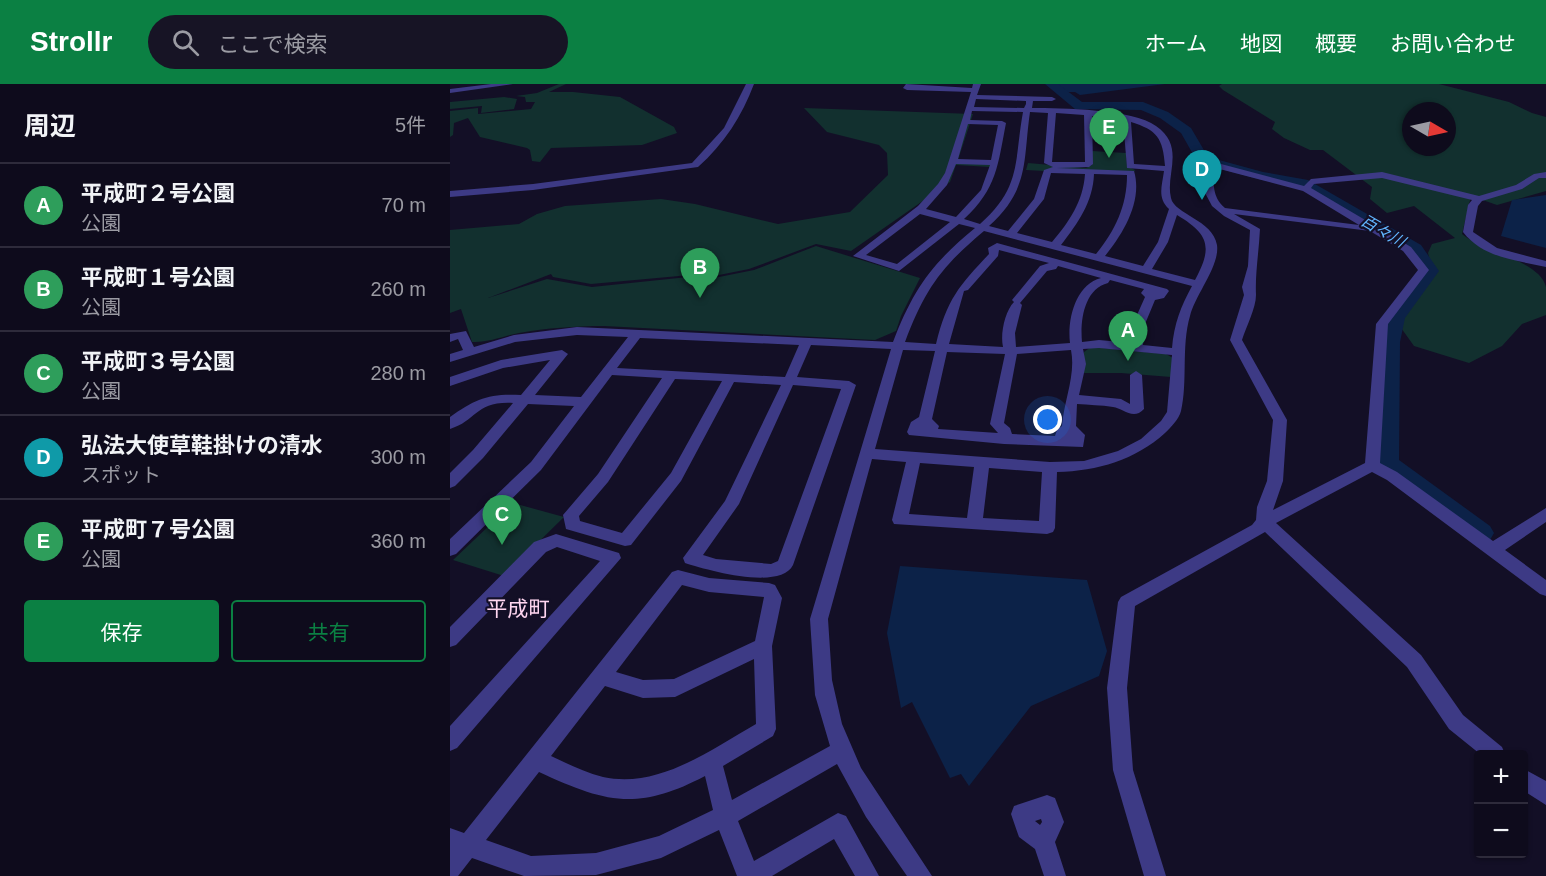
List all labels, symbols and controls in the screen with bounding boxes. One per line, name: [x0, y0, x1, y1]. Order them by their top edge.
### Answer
search box: [148, 15, 568, 69]
text: Strollr: [30, 26, 112, 57]
icon: search: [169, 26, 202, 59]
text: ここで検索: [217, 32, 327, 57]
text: ホーム: [1145, 32, 1207, 55]
text: 地図: [1240, 32, 1282, 55]
text: 概要: [1315, 32, 1357, 55]
text: お問い合わせ: [1390, 32, 1516, 55]
north arrow: [1402, 102, 1456, 156]
pin: E: [1090, 109, 1128, 158]
text: 周辺: [24, 111, 76, 141]
text: 5件: [395, 114, 426, 136]
pin: D: [1182, 150, 1221, 200]
text: 平成町２号公園: [81, 181, 235, 206]
text: A: [36, 194, 51, 216]
text: 70 m: [382, 194, 426, 216]
text: 公園: [81, 212, 121, 234]
water label: 百々川: [1358, 212, 1410, 251]
pin: B: [680, 248, 720, 298]
text: 平成町１号公園: [81, 265, 235, 290]
text: B: [36, 278, 51, 300]
text: 260 m: [370, 278, 426, 300]
text: 公園: [81, 296, 121, 318]
pin: A: [1108, 312, 1148, 361]
text: 平成町３号公園: [81, 349, 235, 374]
text: C: [36, 362, 51, 384]
text: 280 m: [370, 362, 426, 384]
text: 公園: [81, 380, 121, 402]
your location: [1033, 405, 1062, 434]
text: 弘法大使草鞋掛けの清水: [81, 433, 323, 458]
text: D: [36, 446, 51, 468]
text: 300 m: [370, 446, 426, 468]
text: スポット: [81, 464, 161, 486]
pin: C: [482, 496, 522, 545]
text: 平成町７号公園: [81, 517, 235, 542]
text: E: [37, 530, 50, 552]
text: 360 m: [370, 530, 426, 552]
text: 公園: [81, 548, 121, 570]
district label: 平成町: [487, 597, 550, 620]
button: 保存: [24, 600, 219, 662]
button: 共有: [231, 600, 426, 662]
map controls: [1474, 750, 1528, 858]
button: +: [1474, 750, 1528, 804]
button: −: [1474, 804, 1528, 858]

